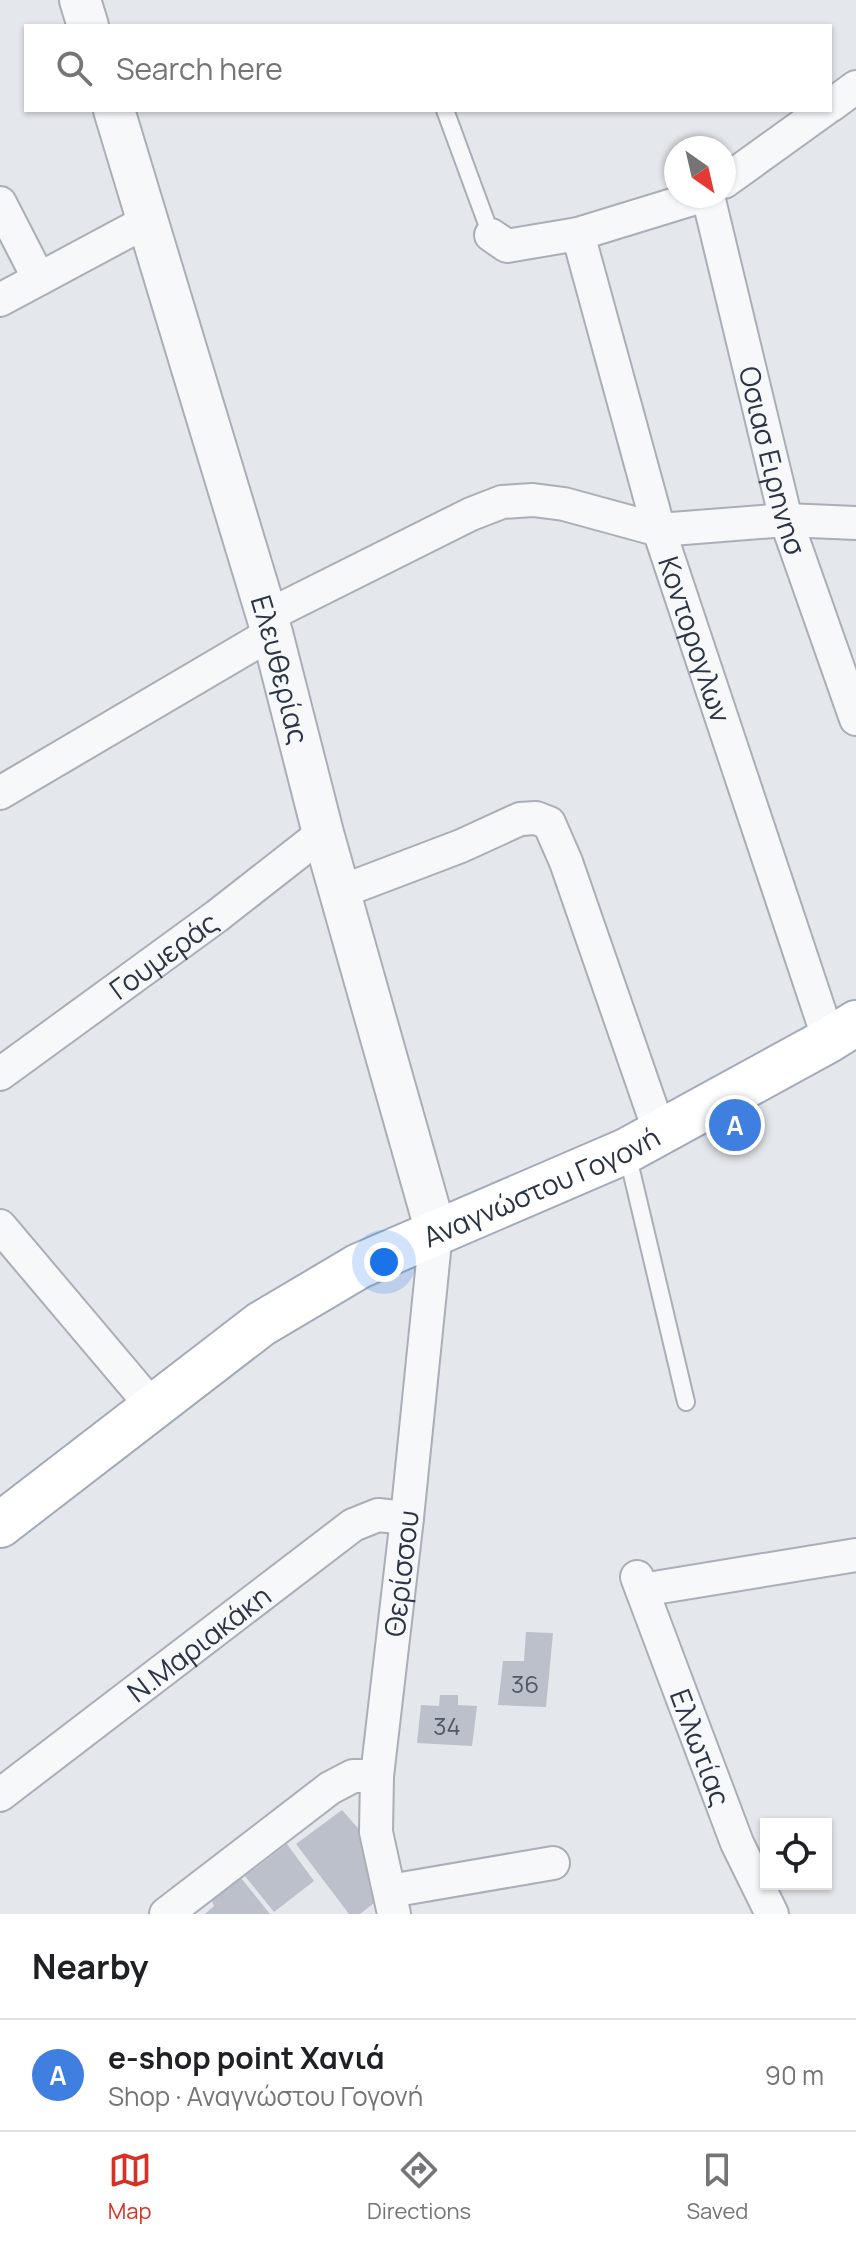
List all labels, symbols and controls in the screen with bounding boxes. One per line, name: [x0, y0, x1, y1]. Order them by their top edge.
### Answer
search box: [24, 24, 832, 112]
icon: search: [52, 46, 96, 90]
text: Search here: [116, 48, 283, 89]
north arrow: [664, 136, 736, 208]
street label: Οσιασ Ειρηνησ: [731, 362, 816, 560]
street label: Κοντορογλων: [650, 551, 741, 727]
street label: Ελευθερίας: [243, 591, 319, 748]
street label: Γουμεράς: [101, 903, 225, 1008]
pin: A: [709, 1095, 761, 1155]
street label: Αναγνώστου Γογονή: [417, 1117, 666, 1255]
your location: [364, 1242, 404, 1282]
street label: Θερίσσου: [374, 1508, 427, 1639]
street label: Ν.Μαριακάκη: [119, 1576, 278, 1710]
house number: 36: [511, 1667, 539, 1700]
street label: Ελλωτίας: [662, 1683, 740, 1811]
house number: 34: [433, 1709, 461, 1742]
map controls: [760, 1818, 832, 1890]
button: locate: [760, 1818, 832, 1890]
text: Nearby: [32, 1943, 148, 1989]
text: e-shop point Χανιά: [108, 2037, 385, 2078]
text: A: [49, 2057, 67, 2093]
text: 90 m: [765, 2057, 824, 2093]
text: Shop · Αναγνώστου Γογονή: [108, 2078, 423, 2114]
tab: Map: [108, 2148, 152, 2226]
tab: Directions: [367, 2148, 471, 2226]
tab: Saved: [686, 2148, 748, 2226]

